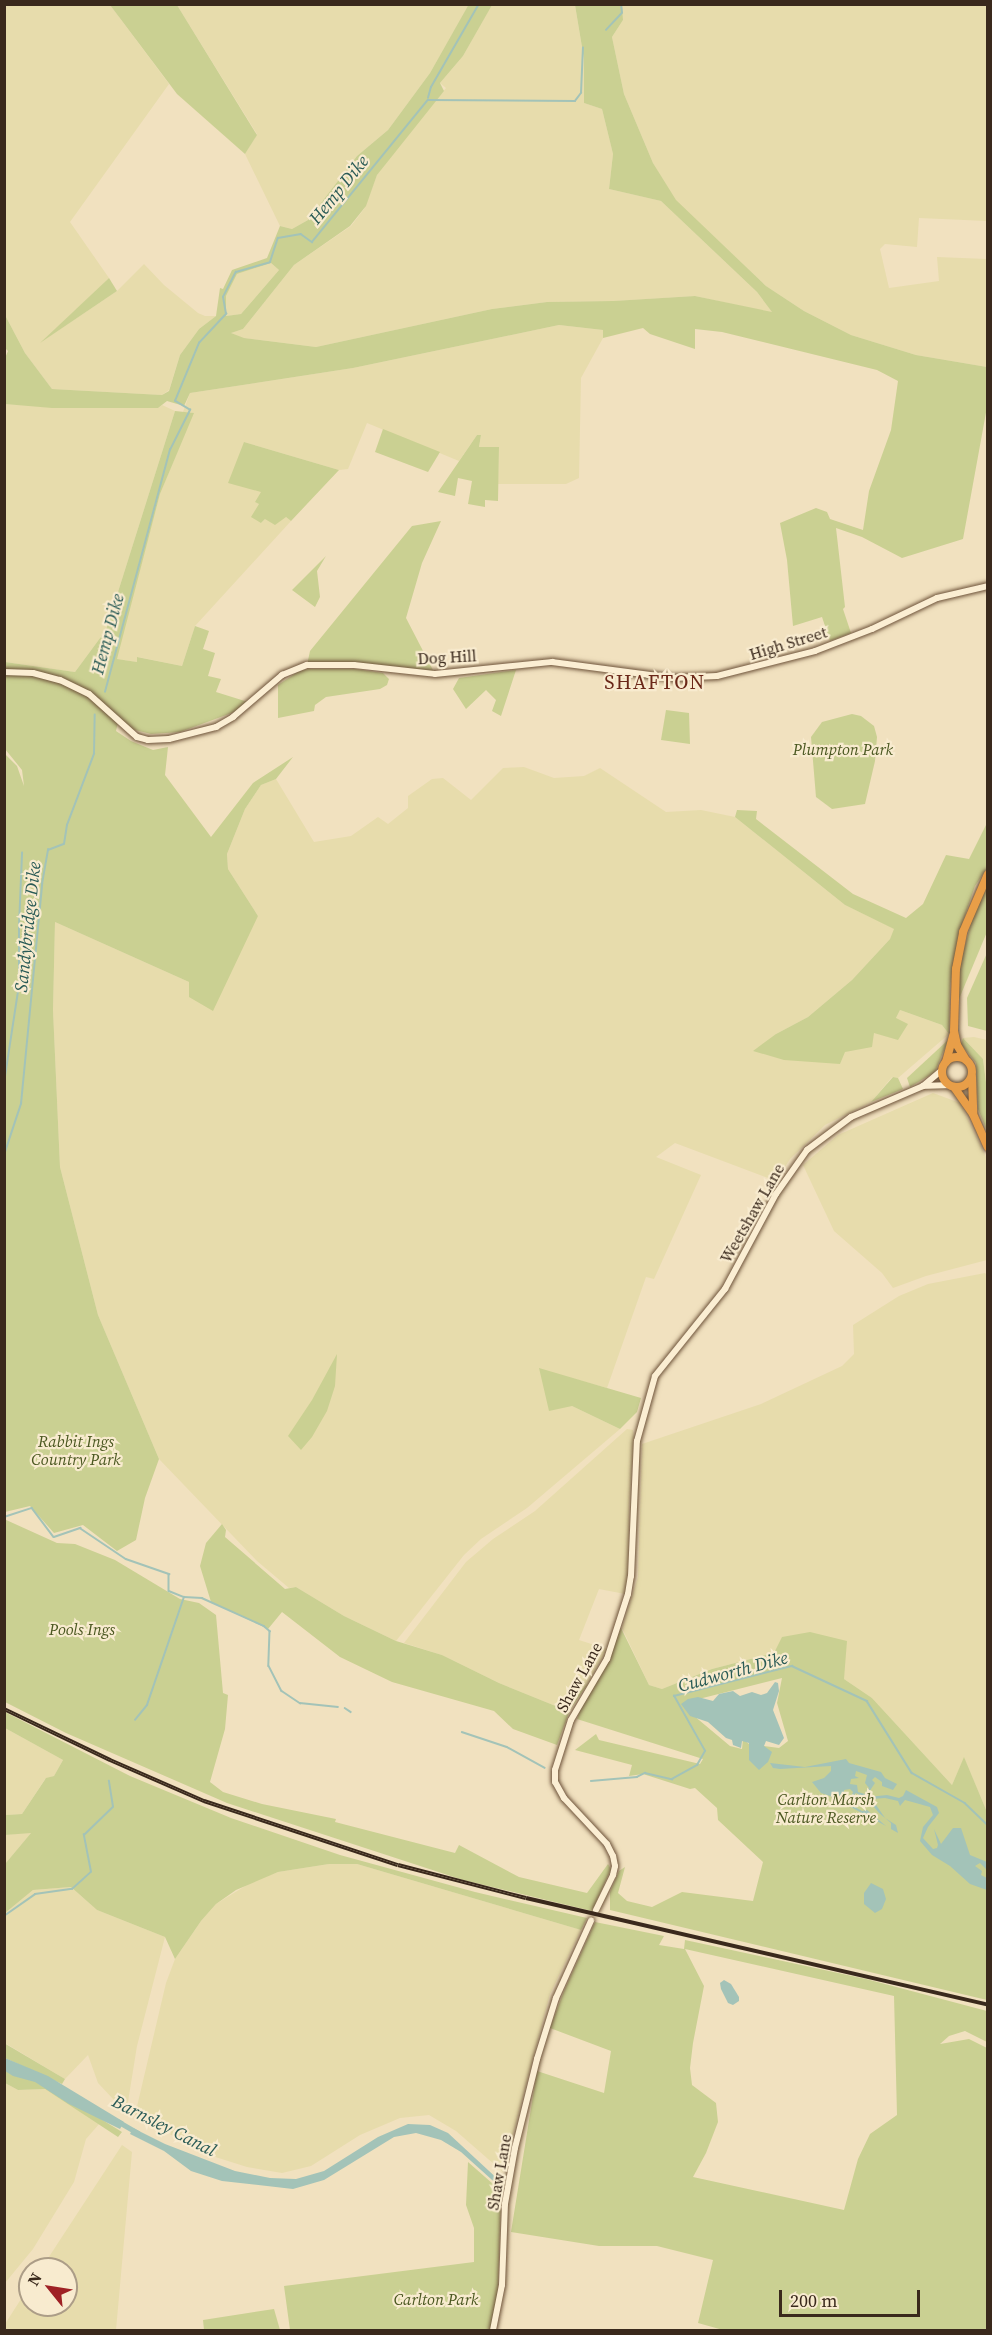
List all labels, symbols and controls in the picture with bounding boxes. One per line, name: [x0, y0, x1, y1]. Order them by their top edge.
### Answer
water label: Hemp Dike: [305, 151, 373, 229]
water label: Hemp Dike: [87, 591, 129, 677]
street label: High Street: [747, 622, 829, 664]
street label: Dog Hill: [417, 646, 477, 668]
district label: SHAFTON: [604, 670, 706, 694]
park label: Plumpton Park: [793, 739, 893, 759]
water label: Sandybridge Dike: [10, 861, 46, 993]
street label: Weetshaw Lane: [716, 1160, 788, 1266]
park label: Rabbit Ings Country Park: [31, 1431, 121, 1469]
park label: Pools Ings: [49, 1619, 115, 1639]
street label: Shaw Lane: [552, 1639, 606, 1715]
water label: Cudworth Dike: [676, 1647, 790, 1697]
park label: Carlton Marsh Nature Reserve: [776, 1789, 876, 1827]
water label: Barnsley Canal: [108, 2091, 220, 2161]
street label: Shaw Lane: [483, 2132, 515, 2212]
north arrow: [18, 2257, 78, 2317]
text: N: [22, 2268, 47, 2290]
scale bar: [782, 2278, 923, 2316]
text: 200 m: [790, 2288, 837, 2313]
park label: Carlton Park: [394, 2289, 478, 2309]

